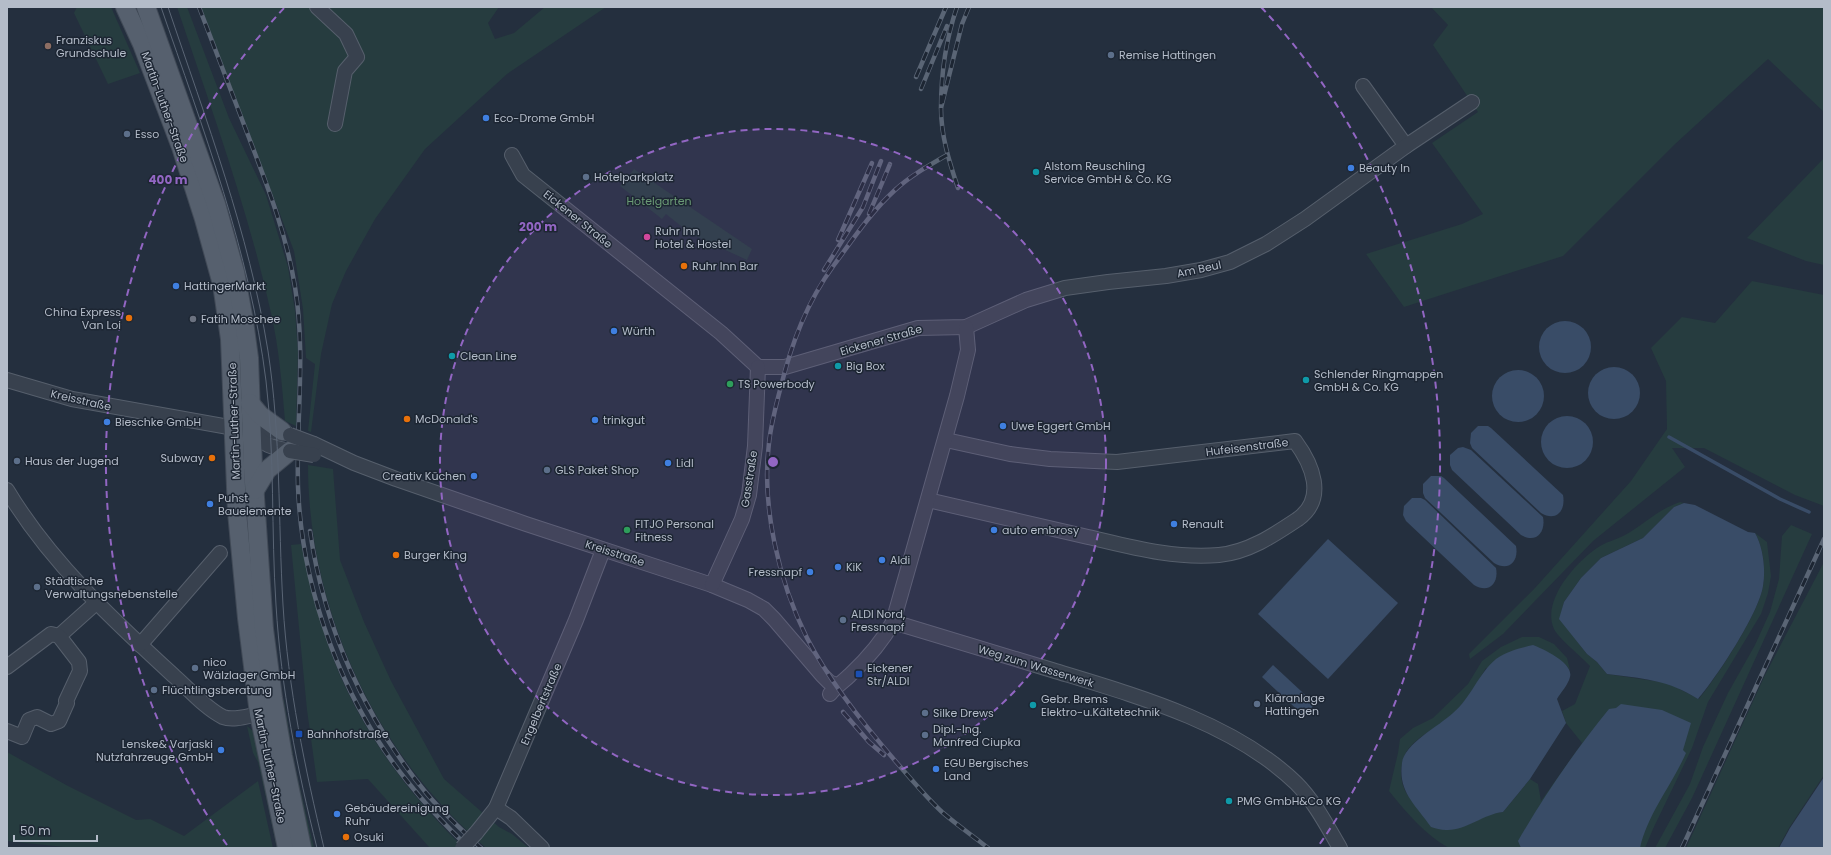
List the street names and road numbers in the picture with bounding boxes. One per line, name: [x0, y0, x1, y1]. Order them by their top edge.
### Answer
street label: Martin-Luther-Straße: [137, 49, 193, 165]
street label: Eickener Straße: [540, 186, 616, 252]
street label: Am Beul: [1175, 256, 1223, 282]
street label: Eickener Straße: [838, 321, 924, 359]
street label: Martin-Luther-Straße: [224, 362, 244, 480]
street label: Kreisstraße: [49, 385, 113, 415]
street label: Hufeisenstraße: [1205, 434, 1289, 460]
street label: Gasstraße: [737, 449, 761, 509]
street label: Kreisstraße: [583, 536, 647, 570]
street label: Weg zum Wasserwerk: [976, 641, 1096, 691]
street label: Engelbertstraße: [517, 660, 566, 747]
street label: Martin-Luther-Straße: [250, 707, 290, 825]

